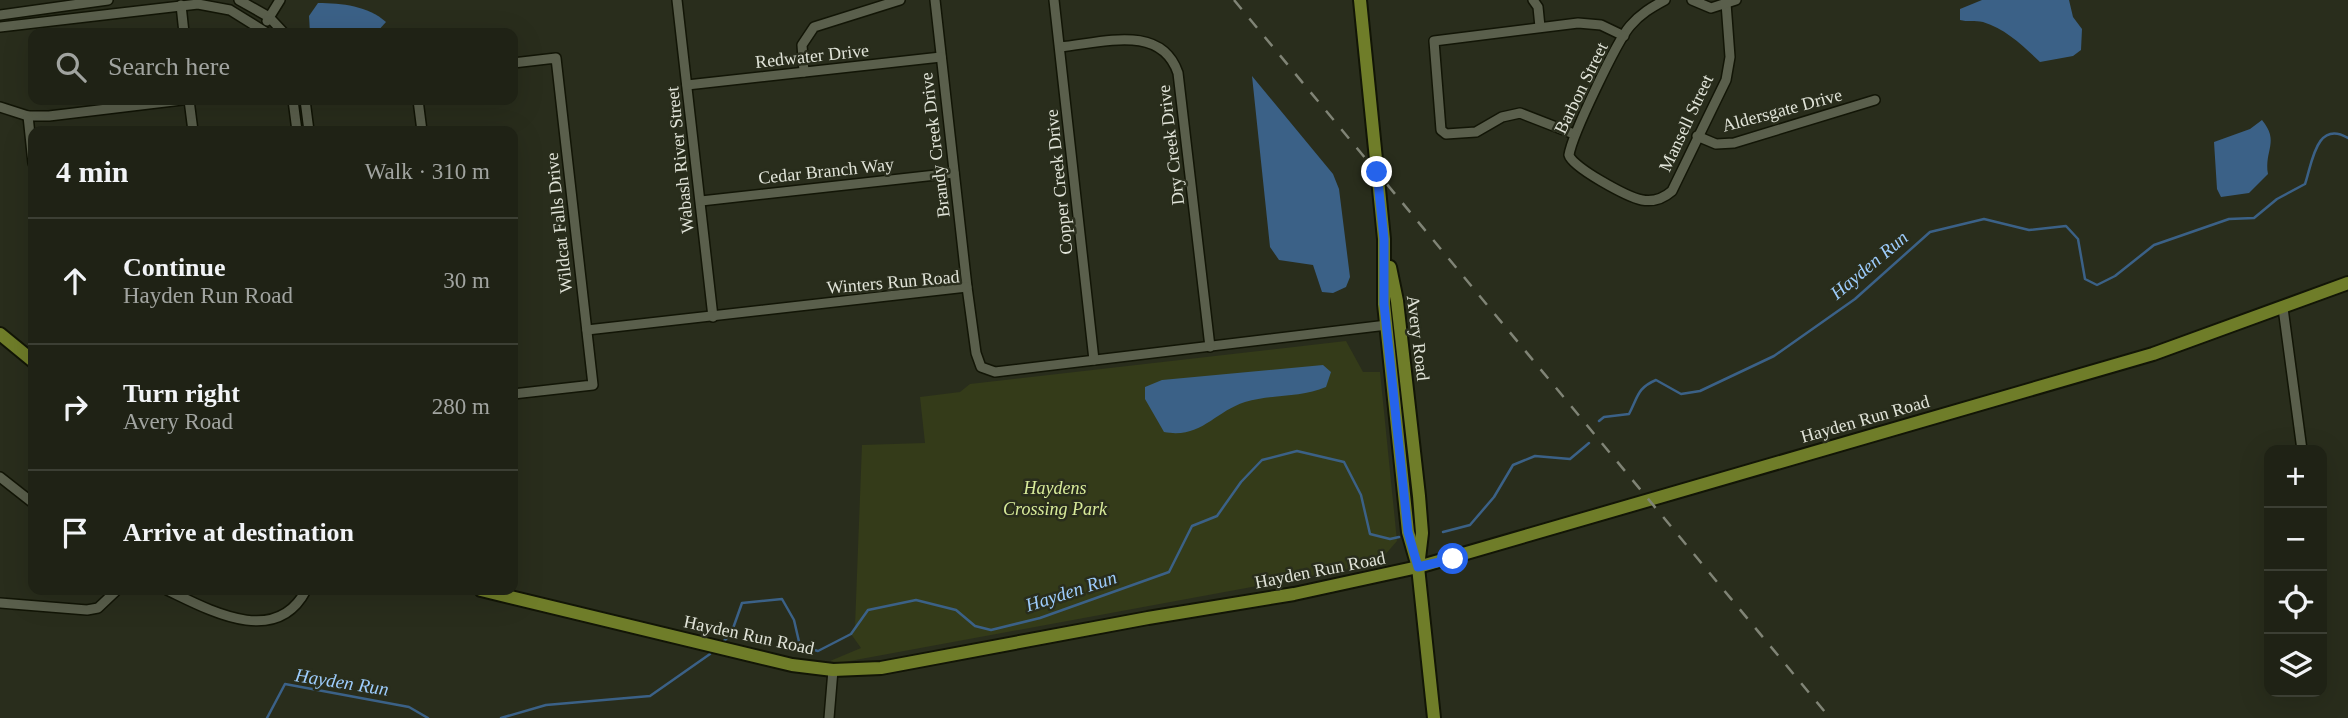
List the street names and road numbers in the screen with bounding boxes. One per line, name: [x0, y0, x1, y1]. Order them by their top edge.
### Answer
street label: Barbon Street: [1550, 39, 1612, 137]
street label: Redwater Drive: [754, 40, 870, 72]
street label: Brandy Creek Drive: [916, 71, 954, 219]
street label: Mansell Street: [1655, 71, 1717, 175]
street label: Dry Creek Drive: [1154, 84, 1188, 206]
street label: Aldersgate Drive: [1720, 84, 1844, 136]
street label: Wabash River Street: [662, 86, 698, 234]
street label: Copper Creek Drive: [1041, 108, 1077, 256]
street label: Wildcat Falls Drive: [542, 152, 576, 294]
street label: Cedar Branch Way: [757, 154, 895, 188]
street label: Winters Run Road: [826, 266, 960, 298]
street label: Avery Road: [1403, 294, 1433, 382]
street label: Hayden Run Road: [1798, 391, 1932, 447]
street label: Hayden Run Road: [1253, 547, 1387, 593]
street label: Hayden Run Road: [682, 611, 816, 659]

